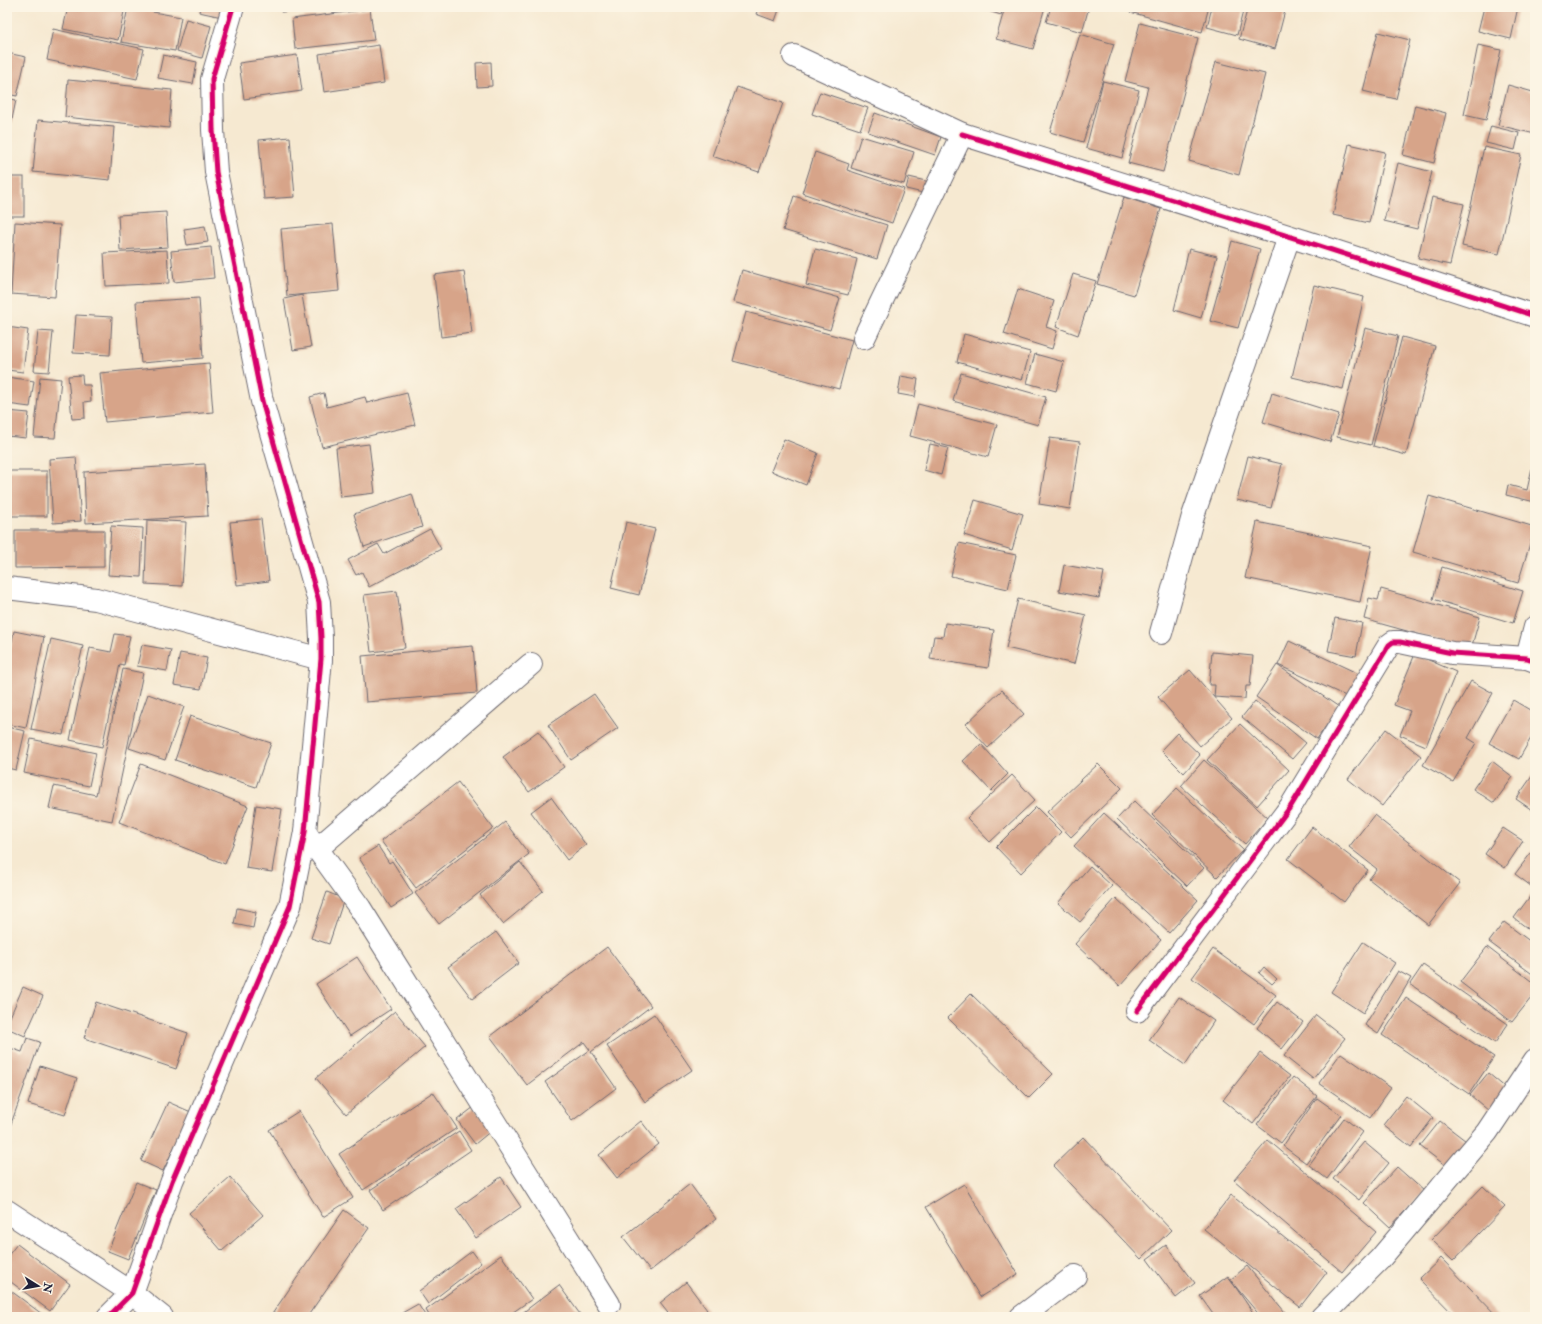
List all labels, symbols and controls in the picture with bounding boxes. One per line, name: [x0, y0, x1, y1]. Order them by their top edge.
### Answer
north arrow: [18, 1266, 58, 1306]
text: N: [40, 1281, 55, 1295]

